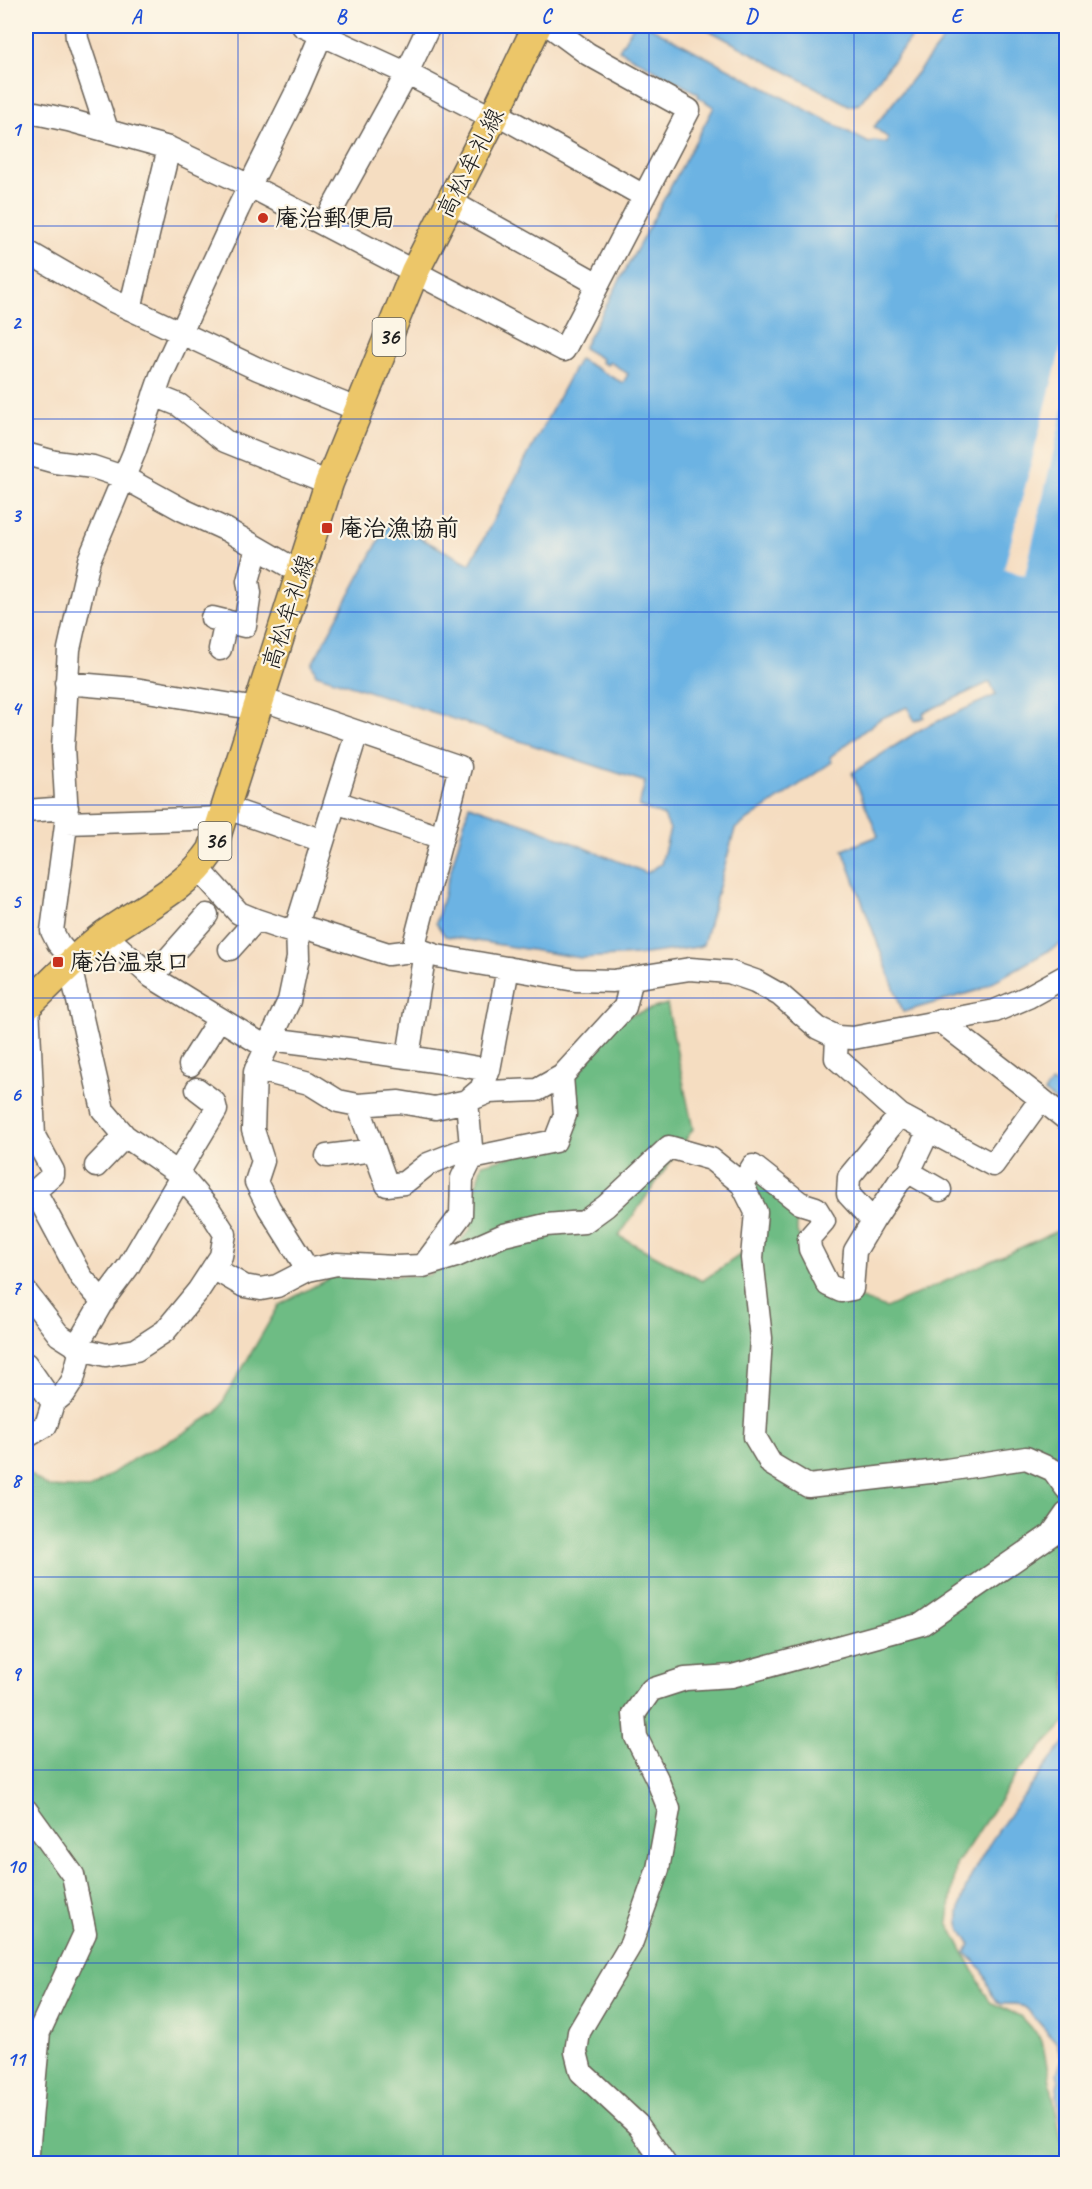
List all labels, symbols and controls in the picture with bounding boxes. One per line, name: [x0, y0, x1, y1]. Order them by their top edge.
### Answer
text: A: [131, 4, 143, 29]
text: B: [336, 4, 348, 29]
text: C: [541, 4, 553, 29]
text: D: [745, 4, 759, 29]
text: E: [951, 4, 965, 29]
street label: 高松牟礼線: [429, 103, 511, 223]
text: 1: [12, 117, 23, 142]
place label: 庵治郵便局: [275, 203, 395, 233]
marker: 庵治郵便局: [256, 211, 270, 225]
text: 2: [12, 310, 23, 335]
road number: 36: [372, 318, 406, 356]
text: 3: [12, 503, 23, 528]
place label: 庵治漁協前: [339, 513, 459, 543]
marker: 庵治漁協前: [320, 521, 334, 535]
street label: 高松牟礼線: [255, 550, 321, 674]
text: 4: [12, 696, 24, 721]
road number: 36: [198, 822, 232, 860]
text: 5: [12, 889, 23, 914]
place label: 庵治温泉口: [70, 947, 190, 977]
marker: 庵治温泉口: [51, 955, 65, 969]
text: 6: [11, 1082, 22, 1107]
text: 7: [12, 1275, 23, 1300]
text: 8: [12, 1468, 24, 1493]
text: 9: [12, 1661, 23, 1686]
text: 10: [7, 1854, 27, 1879]
text: 11: [7, 2047, 27, 2072]

